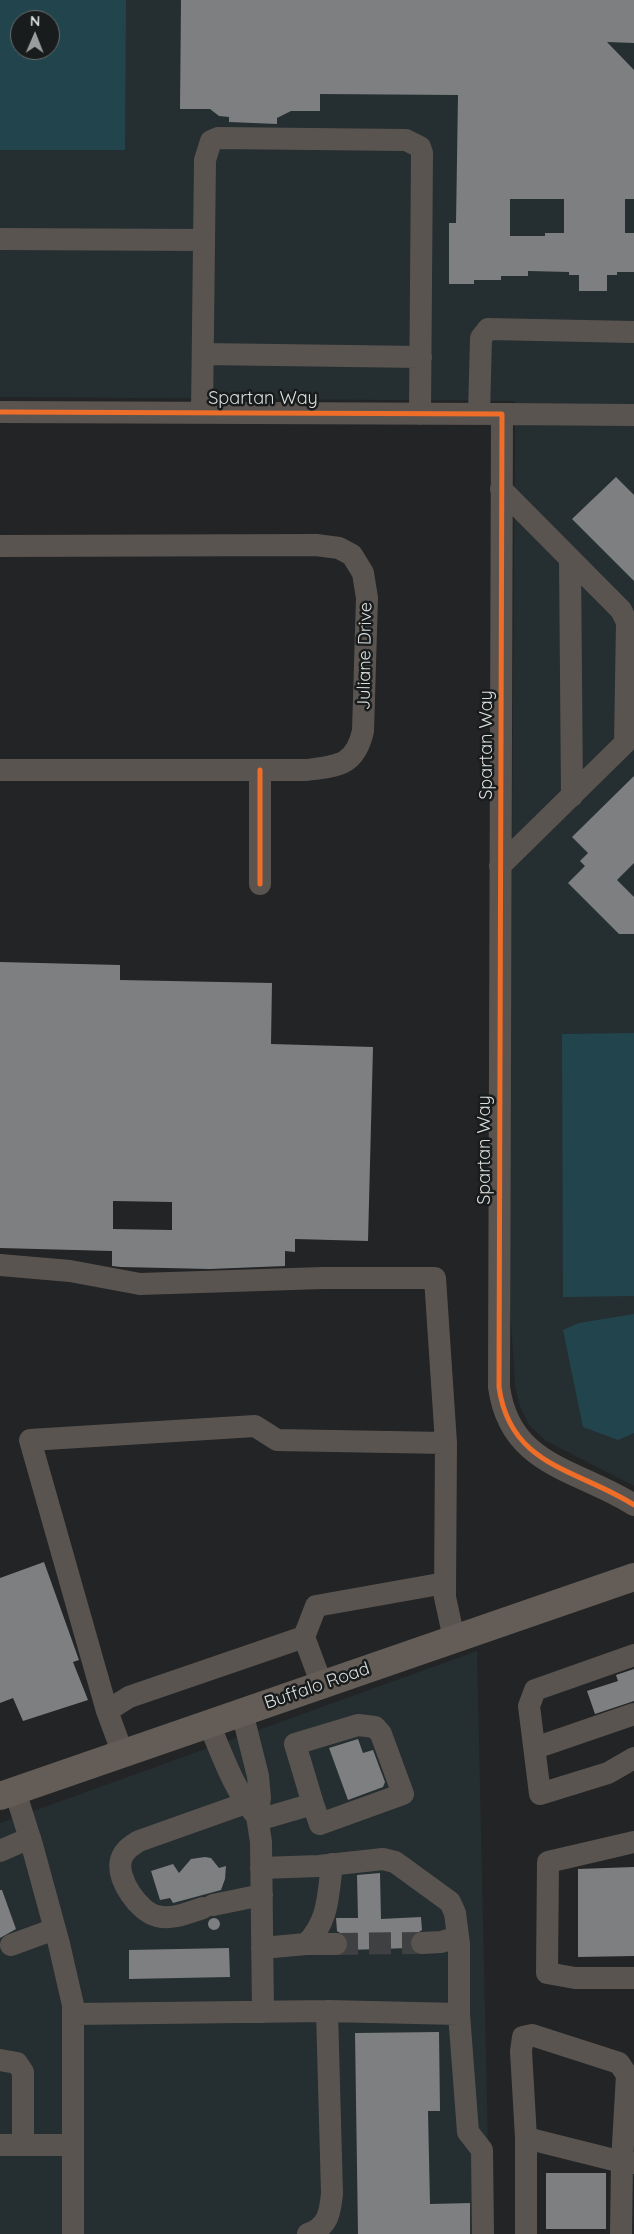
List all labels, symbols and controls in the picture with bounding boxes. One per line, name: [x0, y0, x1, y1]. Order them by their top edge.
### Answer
north arrow: [10, 10, 60, 60]
text: N: [30, 12, 41, 30]
street label: Spartan Way: [208, 388, 318, 410]
street label: Juliane Drive: [353, 602, 377, 710]
street label: Spartan Way: [476, 690, 498, 800]
street label: Spartan Way: [474, 1095, 496, 1205]
street label: Buffalo Road: [261, 1658, 373, 1714]

